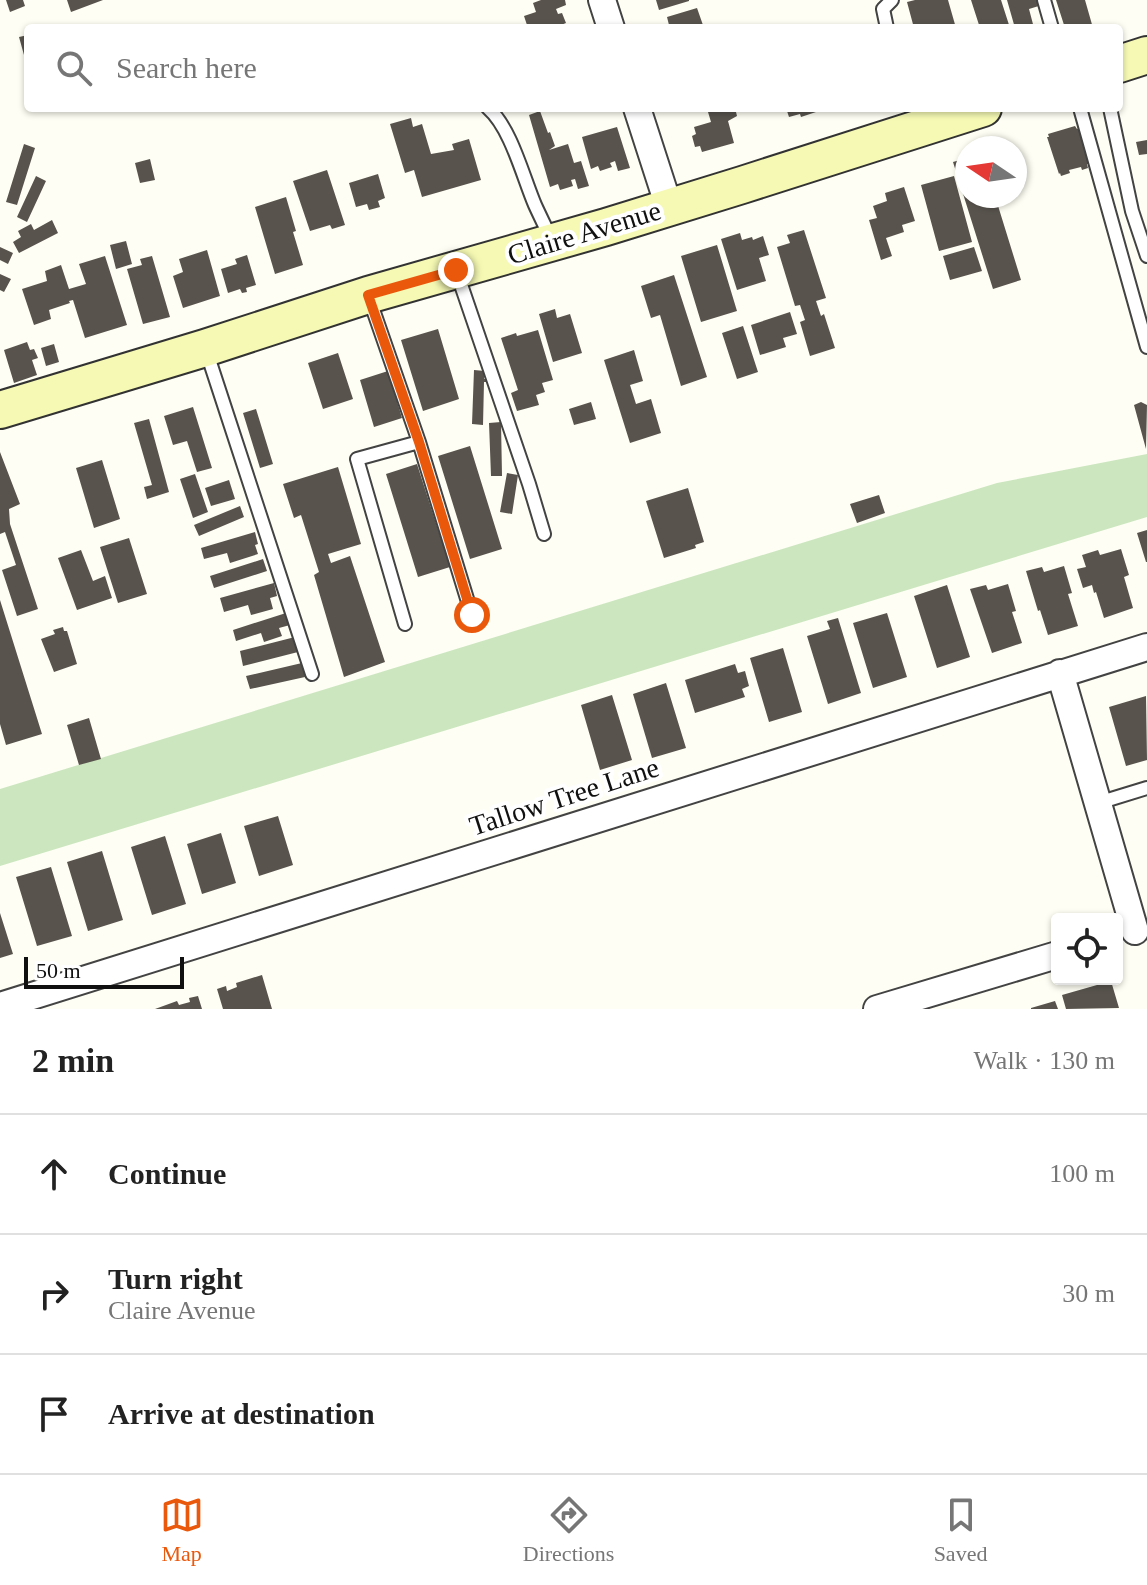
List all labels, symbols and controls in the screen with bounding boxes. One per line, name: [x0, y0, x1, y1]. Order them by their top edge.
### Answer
search box: [24, 24, 1123, 112]
icon: search: [52, 46, 96, 90]
text: Search here: [116, 51, 257, 84]
north arrow: [955, 136, 1027, 208]
street label: Claire Avenue: [504, 194, 665, 271]
route end: [438, 252, 474, 288]
route start: [454, 597, 490, 633]
street label: Tallow Tree Lane: [466, 751, 663, 842]
map controls: [1051, 913, 1123, 985]
button: locate: [1051, 913, 1123, 985]
scale bar: [24, 953, 184, 989]
text: 50 m: [36, 958, 81, 983]
text: 2 min: [32, 1042, 114, 1079]
text: Walk · 130 m: [973, 1046, 1115, 1075]
icon: ahead: [32, 1152, 76, 1196]
text: Continue: [108, 1157, 226, 1190]
text: 100 m: [1049, 1159, 1115, 1188]
text: Turn right: [108, 1262, 243, 1295]
icon: right: [32, 1272, 76, 1316]
text: 30 m: [1062, 1279, 1115, 1308]
text: Claire Avenue: [108, 1296, 256, 1325]
icon: arrive: [32, 1392, 76, 1436]
text: Arrive at destination: [108, 1397, 375, 1430]
tab: Map: [160, 1493, 204, 1567]
tab: Directions: [523, 1493, 614, 1567]
tab: Saved: [934, 1493, 987, 1567]

